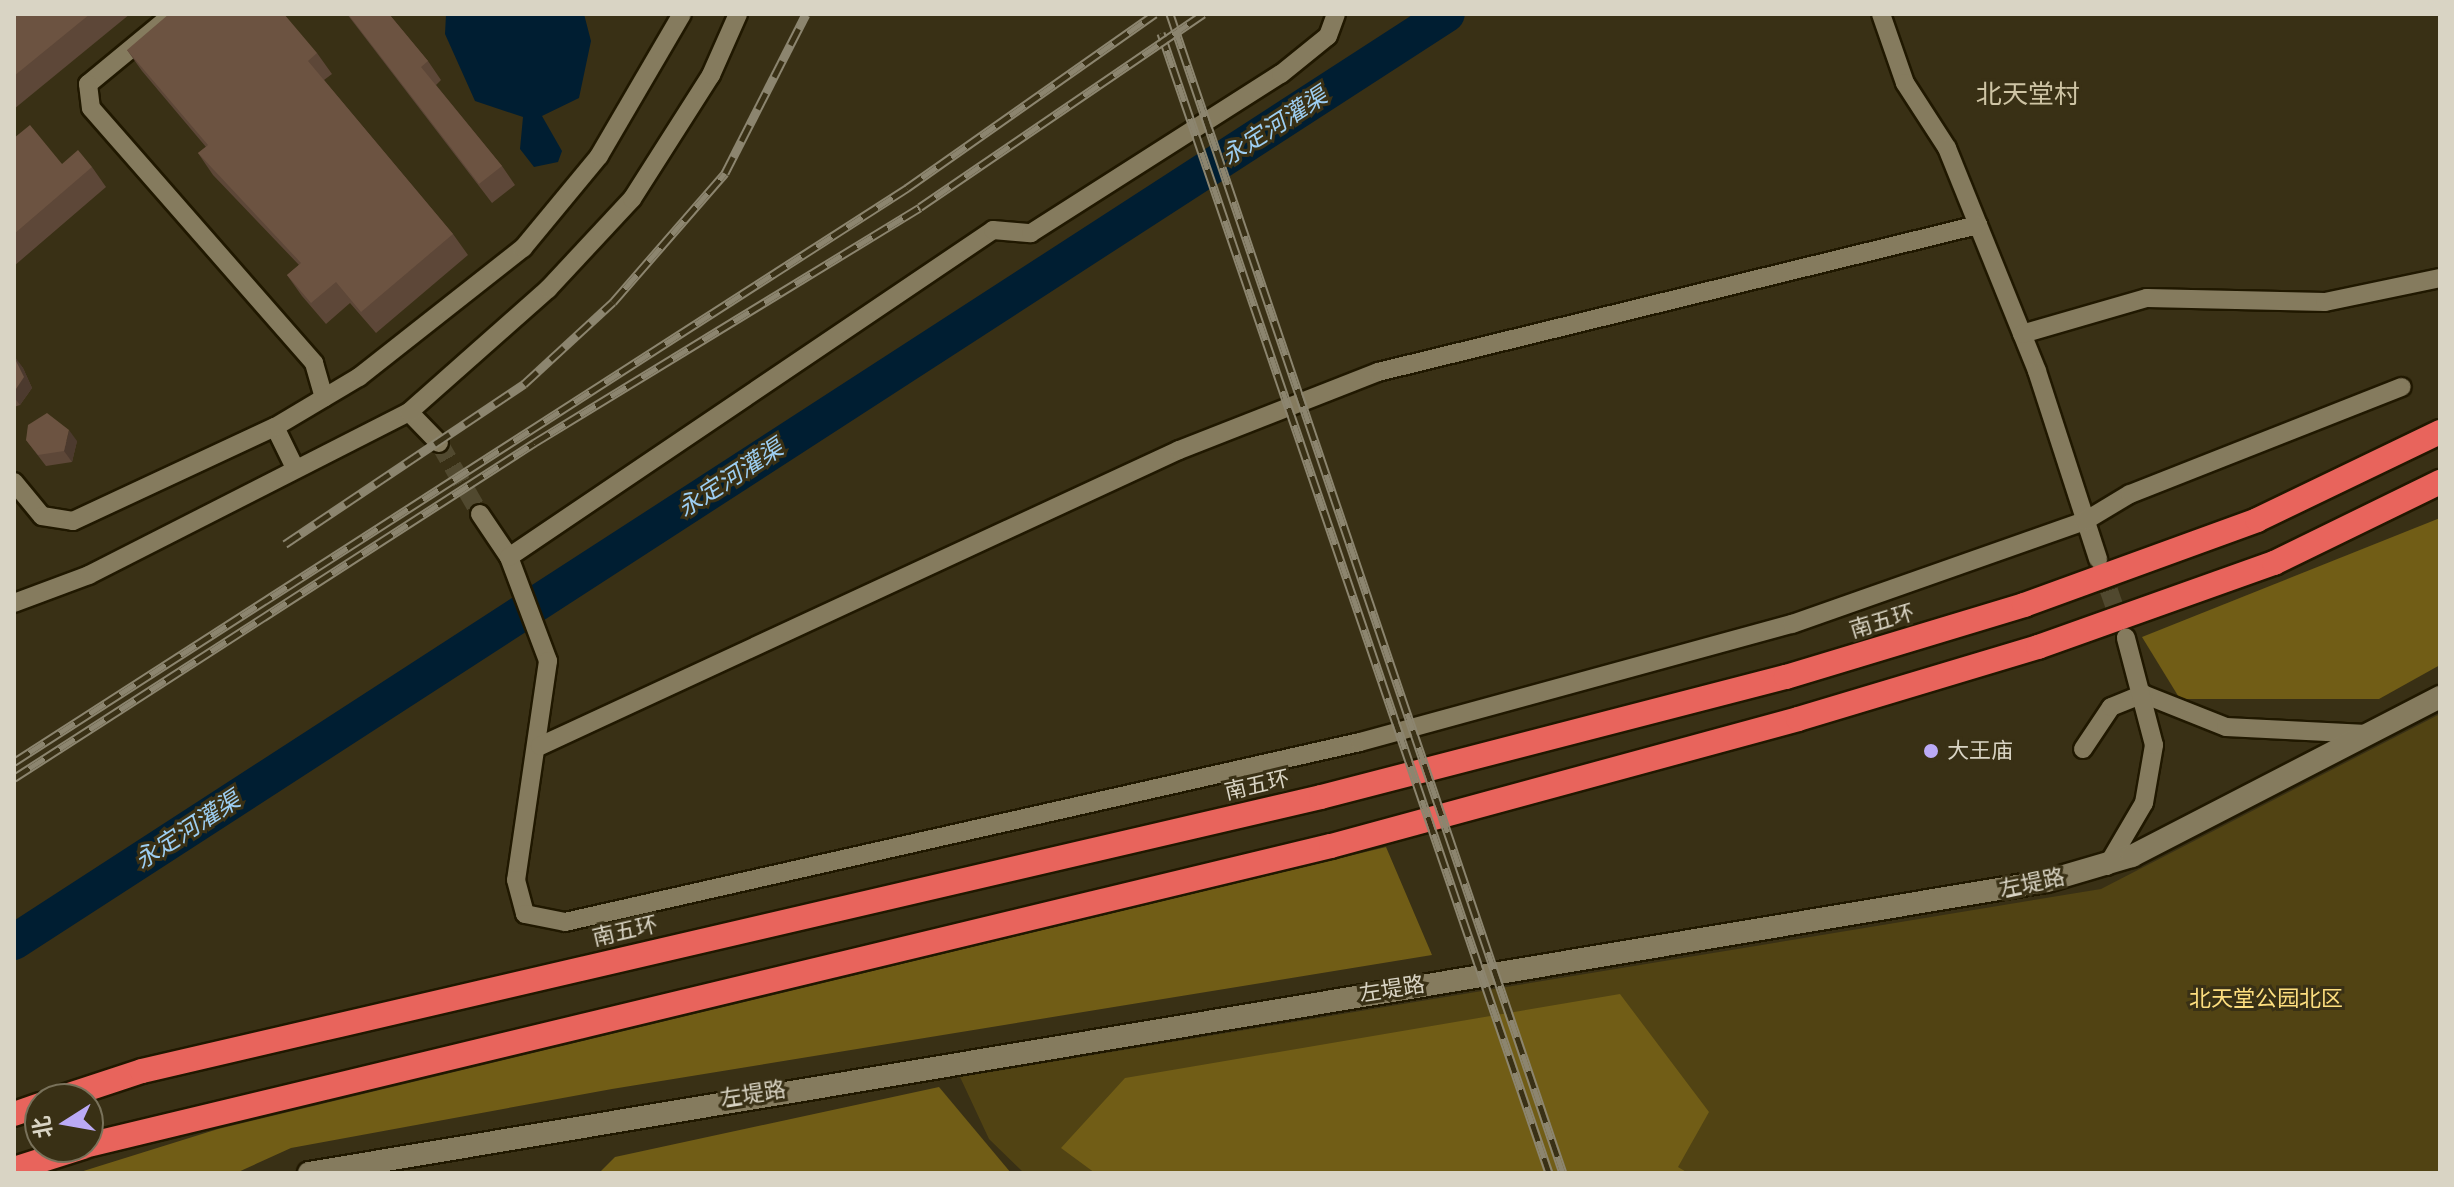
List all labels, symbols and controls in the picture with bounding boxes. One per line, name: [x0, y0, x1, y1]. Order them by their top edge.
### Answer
district label: 北天堂村: [1976, 78, 2080, 110]
water label: 永定河灌渠: [1216, 81, 1332, 171]
water label: 永定河灌渠: [672, 433, 788, 523]
street label: 南五环: [1847, 599, 1917, 643]
place label: 大王庙: [1947, 738, 2013, 764]
marker: 大王庙: [1922, 742, 1940, 760]
street label: 南五环: [1222, 765, 1292, 805]
water label: 永定河灌渠: [129, 785, 245, 875]
street label: 左堤路: [1997, 863, 2067, 903]
street label: 南五环: [590, 911, 660, 951]
street label: 左堤路: [1357, 971, 1427, 1007]
park label: 北天堂公园北区: [2189, 986, 2343, 1012]
street label: 左堤路: [718, 1076, 788, 1112]
north arrow: [24, 1083, 104, 1163]
text: 北: [27, 1114, 58, 1141]

